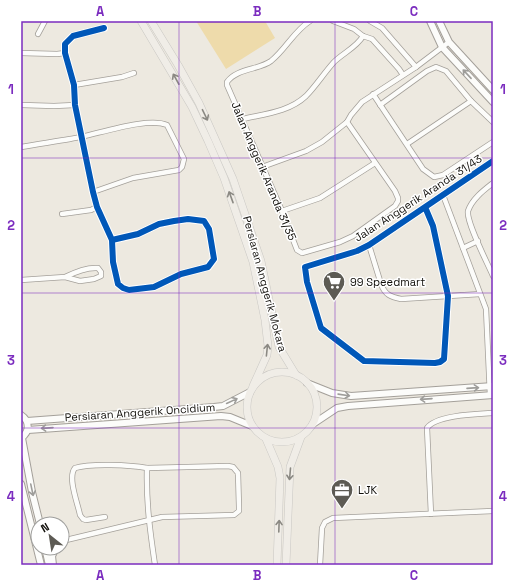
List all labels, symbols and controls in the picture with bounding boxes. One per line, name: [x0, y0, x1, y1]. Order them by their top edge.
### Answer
text: A: [96, 3, 105, 20]
text: B: [253, 3, 262, 20]
text: C: [410, 3, 418, 20]
one-way arrow: [462, 69, 471, 79]
one-way arrow: [172, 74, 180, 86]
text: 1: [8, 81, 14, 98]
text: 1: [500, 81, 506, 98]
street label: Jalan Anggerik Aranda 31/35: [228, 100, 300, 243]
one-way arrow: [202, 109, 209, 121]
street label: Jalan Anggerik Aranda 31/43: [351, 151, 485, 245]
one-way arrow: [227, 192, 235, 204]
street label: Persiaran Anggerik Mokara: [240, 215, 290, 354]
text: 2: [7, 217, 15, 234]
text: 2: [499, 217, 507, 234]
supermarket icon: 99 Speedmart: [321, 269, 347, 302]
place label: 99 Speedmart: [350, 275, 425, 289]
one-way arrow: [263, 344, 271, 357]
text: 3: [7, 352, 15, 369]
text: 3: [499, 352, 507, 369]
one-way arrow: [466, 384, 479, 391]
one-way arrow: [337, 391, 350, 399]
one-way arrow: [420, 396, 433, 403]
one-way arrow: [226, 397, 238, 404]
street label: Persiaran Anggerik Oncidium: [64, 400, 216, 424]
one-way arrow: [41, 425, 54, 432]
one-way arrow: [286, 467, 293, 480]
office icon: LJK: [329, 477, 355, 510]
one-way arrow: [28, 483, 36, 496]
place label: LJK: [358, 483, 378, 497]
text: 4: [7, 488, 15, 505]
text: 4: [499, 488, 507, 505]
north arrow: [30, 516, 70, 556]
text: N: [38, 519, 52, 535]
one-way arrow: [275, 520, 282, 533]
text: A: [96, 567, 105, 584]
text: B: [253, 567, 262, 584]
text: C: [410, 567, 418, 584]

